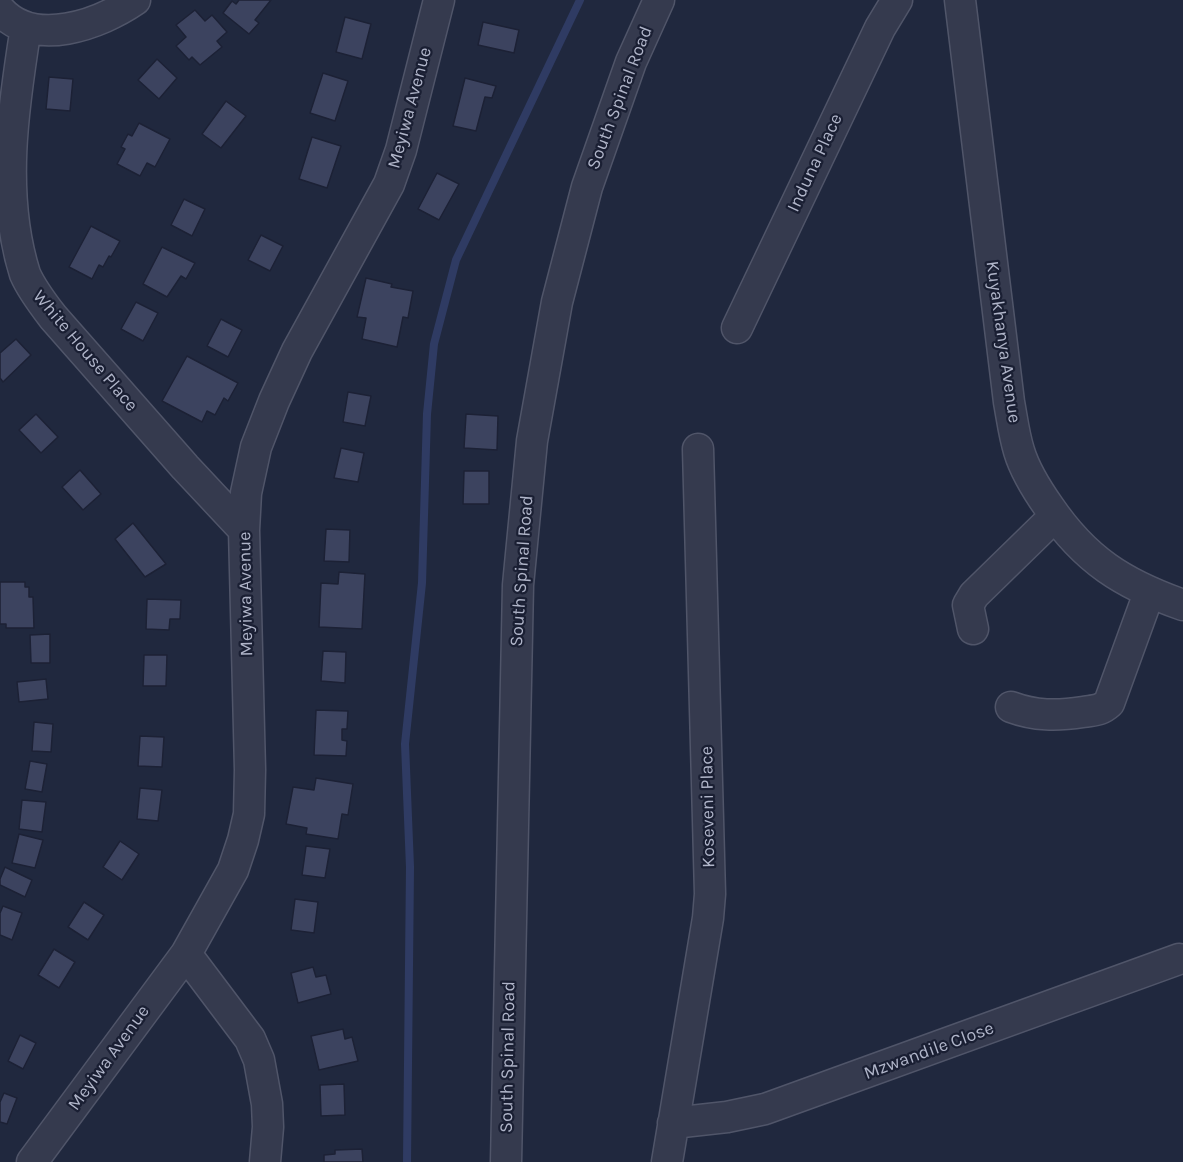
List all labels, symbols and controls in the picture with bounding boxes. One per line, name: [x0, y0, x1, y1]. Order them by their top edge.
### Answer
street label: South Spinal Road: [583, 23, 657, 173]
street label: Meyiwa Avenue: [383, 45, 437, 171]
street label: Induna Place: [783, 110, 847, 216]
street label: Kuyakhanya Avenue: [981, 259, 1025, 425]
street label: White House Place: [28, 286, 142, 416]
street label: South Spinal Road: [506, 495, 538, 647]
street label: Meyiwa Avenue: [234, 531, 258, 657]
street label: Koseveni Place: [696, 746, 720, 868]
street label: South Spinal Road: [496, 981, 520, 1133]
street label: Meyiwa Avenue: [64, 1001, 154, 1115]
street label: Mzwandile Close: [861, 1017, 997, 1085]

